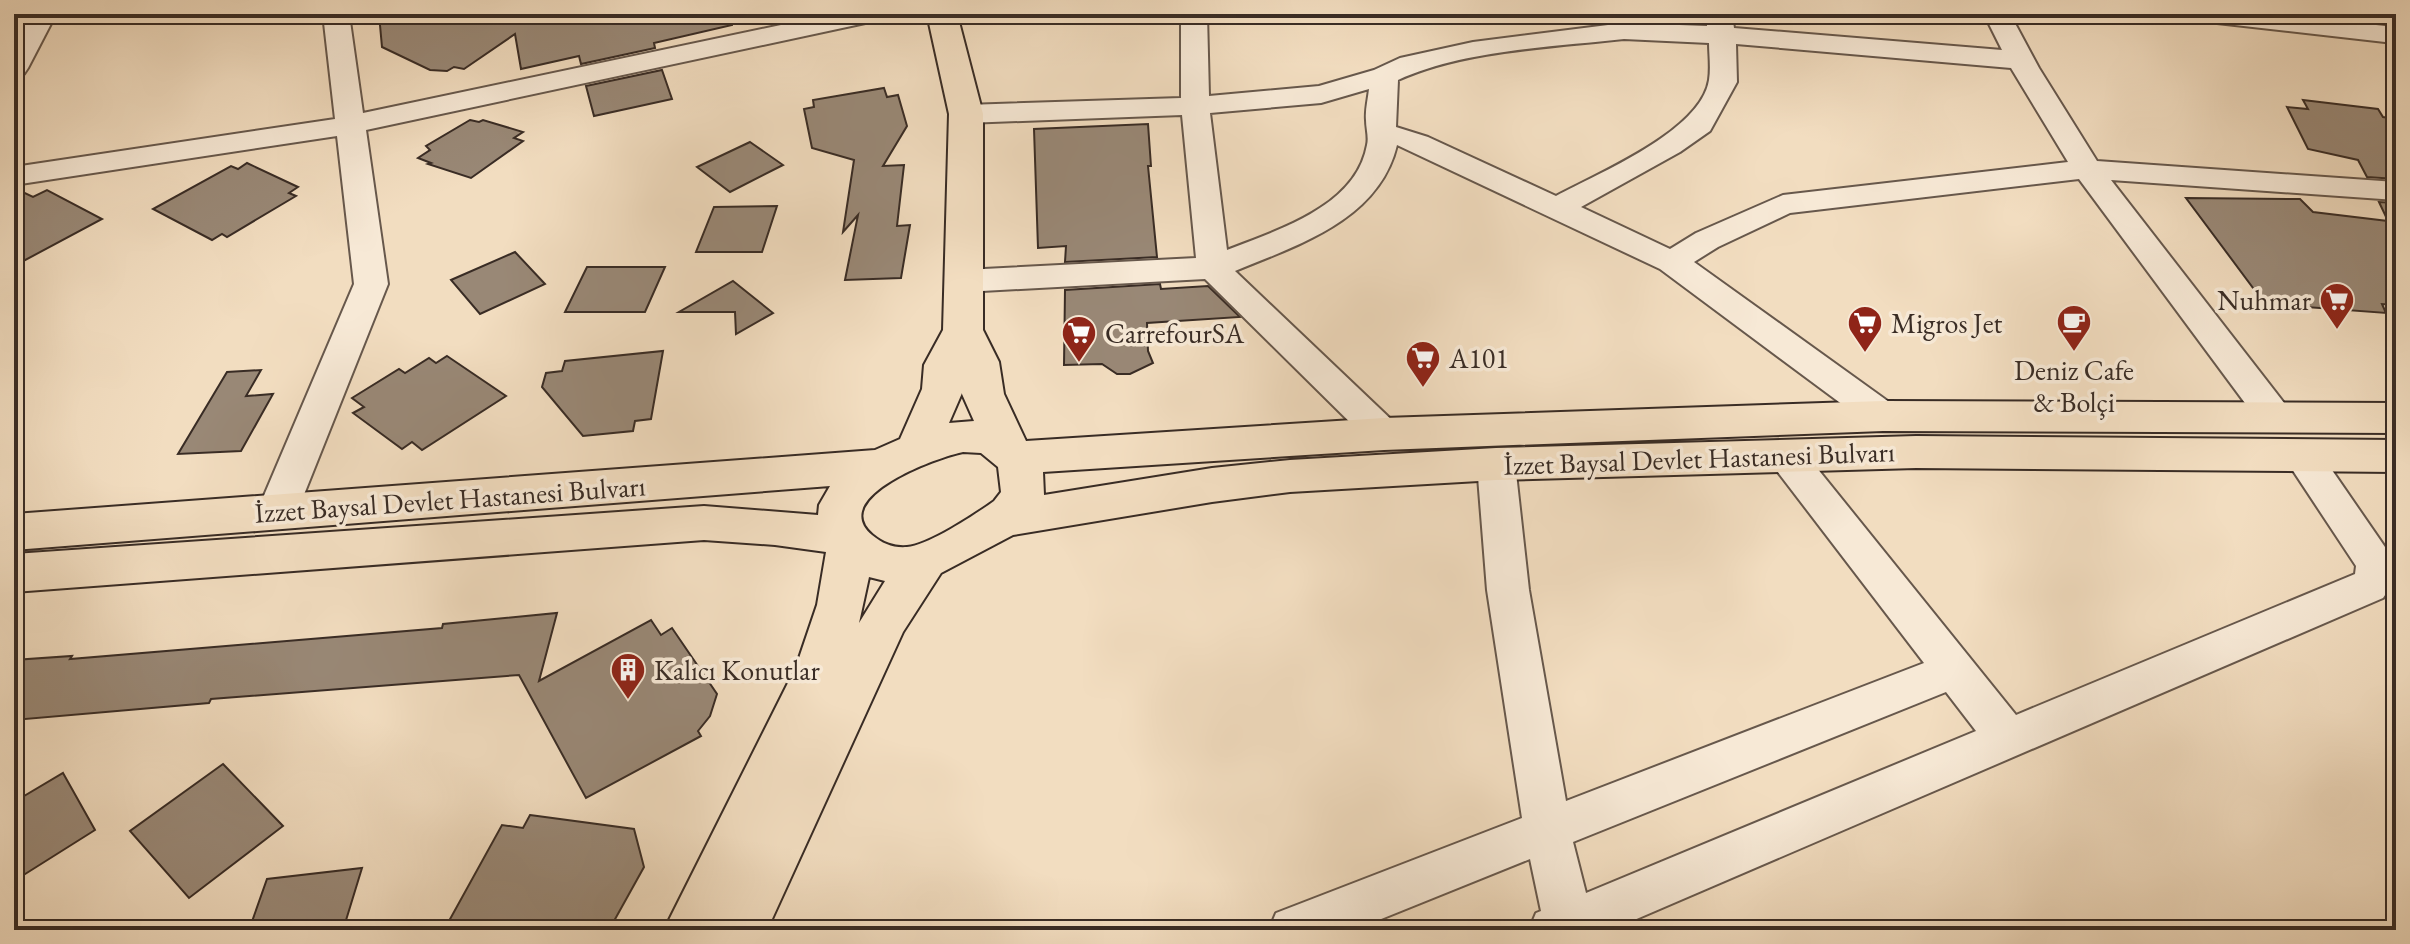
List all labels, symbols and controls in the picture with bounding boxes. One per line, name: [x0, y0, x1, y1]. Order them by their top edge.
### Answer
supermarket icon: Nuhmar: [2318, 281, 2356, 331]
place label: Nuhmar: [2217, 282, 2312, 318]
cafe icon: Deniz Cafe & Bolçi: [2055, 303, 2093, 353]
supermarket icon: Migros Jet: [1846, 304, 1884, 354]
place label: Migros Jet: [1891, 305, 2003, 341]
supermarket icon: CarrefourSA: [1060, 314, 1098, 364]
place label: CarrefourSA: [1105, 315, 1245, 351]
supermarket icon: A101: [1404, 339, 1442, 389]
place label: A101: [1448, 340, 1509, 376]
place label: Deniz Cafe & Bolçi: [2014, 352, 2134, 420]
street label: İzzet Baysal Devlet Hastanesi Bulvarı: [1503, 433, 1895, 483]
street label: İzzet Baysal Devlet Hastanesi Bulvarı: [253, 467, 647, 531]
building icon: Kalıcı Konutlar: [609, 651, 647, 701]
place label: Kalıcı Konutlar: [654, 652, 820, 688]

